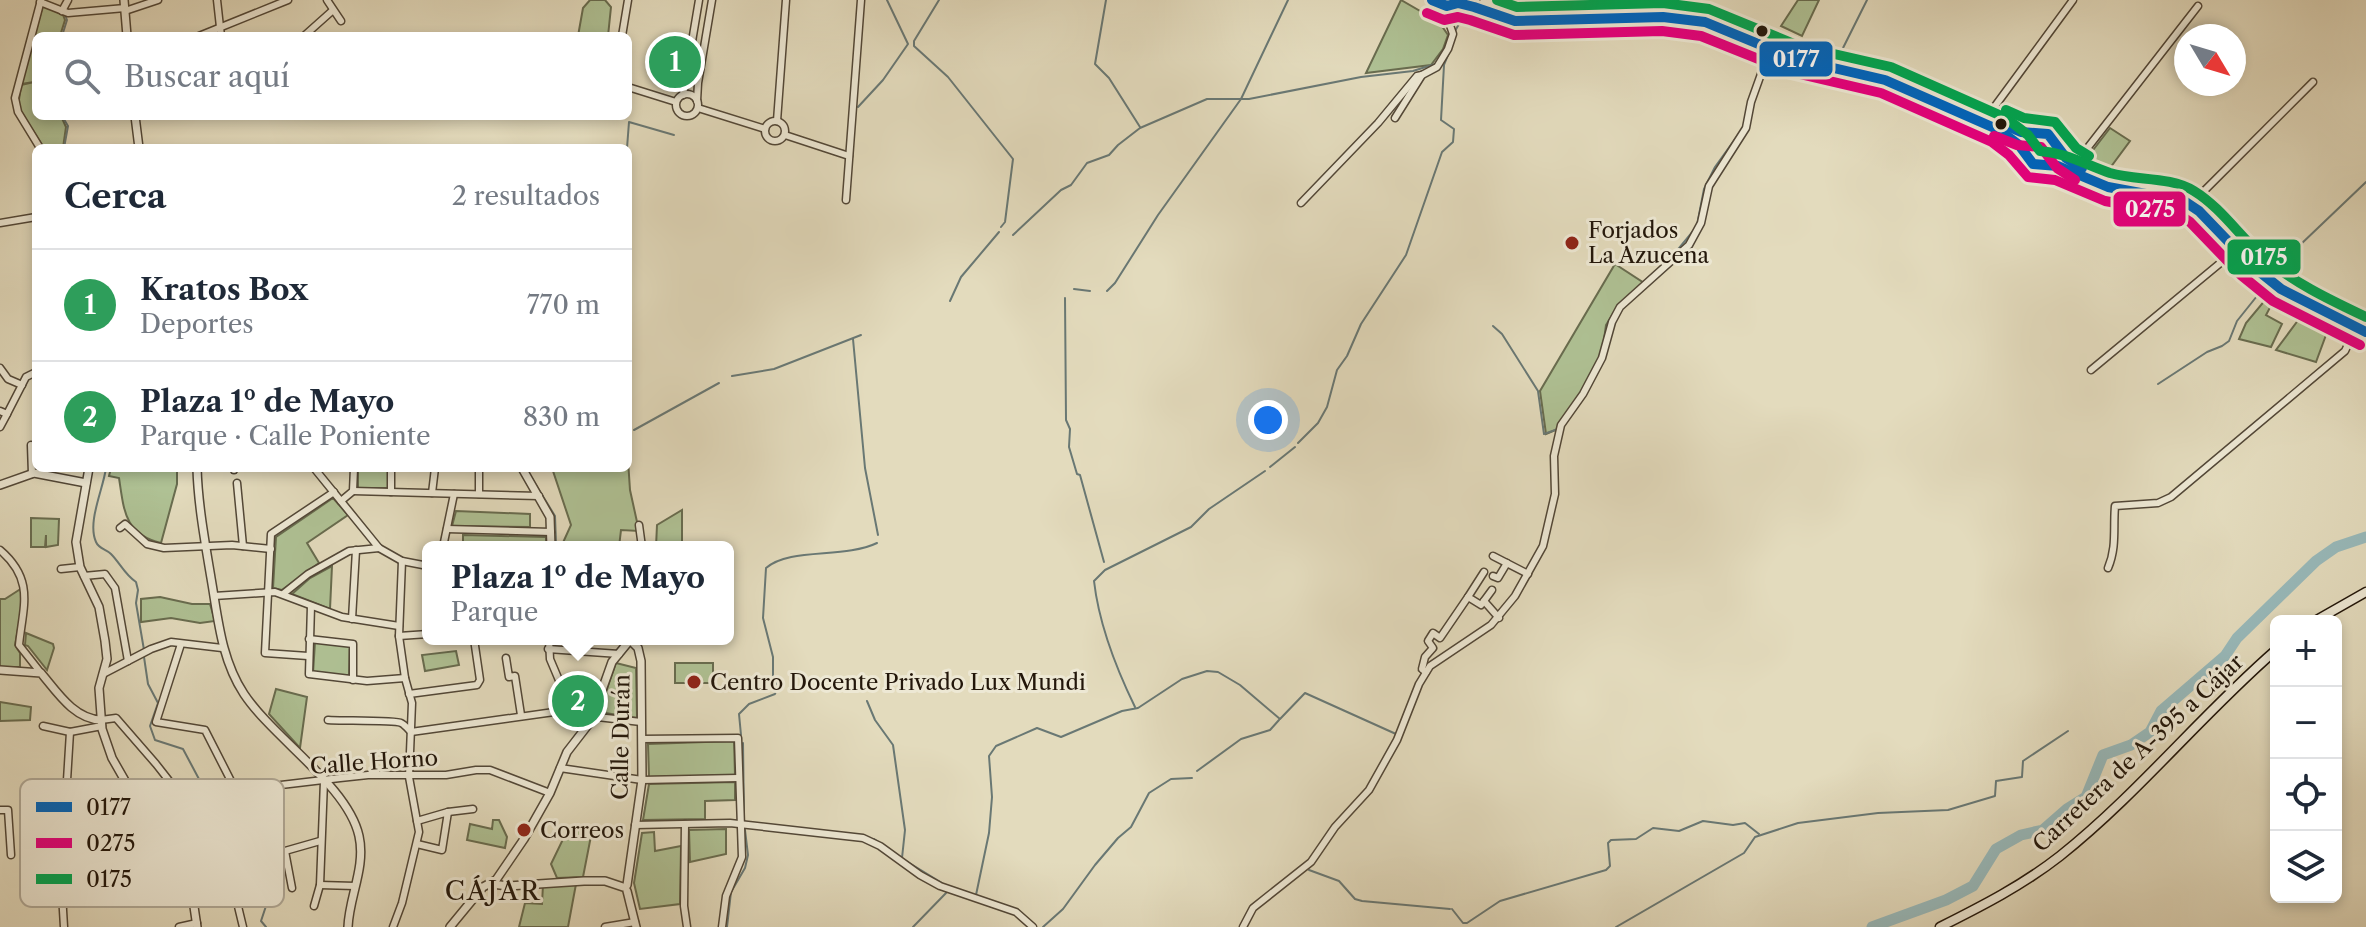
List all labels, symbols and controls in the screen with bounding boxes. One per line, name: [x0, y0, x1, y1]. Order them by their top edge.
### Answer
unlabelled marker: [1754, 23, 1770, 39]
north arrow: [2174, 24, 2246, 96]
search box: [32, 32, 632, 120]
pin: 1: [649, 32, 701, 92]
line badge: 0177: [1758, 40, 1834, 78]
text: 0177: [1773, 46, 1820, 73]
icon: search: [60, 54, 104, 98]
text: Buscar aquí: [124, 58, 290, 95]
unlabelled marker: [1993, 116, 2009, 132]
text: Cerca: [64, 175, 166, 217]
text: 2 resultados: [452, 180, 600, 212]
line badge: 0275: [2112, 190, 2187, 228]
text: 0275: [2125, 196, 2175, 223]
place label: Forjados La Azucena: [1588, 217, 1710, 269]
marker: Forjados La Azucena: [1563, 234, 1581, 252]
line badge: 0175: [2226, 238, 2302, 276]
text: 0175: [2240, 244, 2288, 271]
text: Kratos Box: [140, 271, 308, 308]
text: 1: [84, 289, 96, 321]
text: 770 m: [527, 289, 600, 321]
text: Deportes: [140, 308, 254, 340]
text: Plaza 1º de Mayo: [140, 383, 394, 420]
your location: [1248, 400, 1288, 440]
text: 2: [82, 401, 98, 433]
text: 830 m: [523, 401, 600, 433]
text: Parque · Calle Poniente: [140, 420, 431, 452]
popup: [422, 541, 734, 645]
text: Plaza 1º de Mayo: [451, 559, 705, 596]
text: Parque: [451, 596, 538, 628]
map controls: [2270, 615, 2342, 903]
button: +: [2270, 615, 2342, 687]
street label: Carretera de A-395 a Cájar: [2027, 648, 2249, 858]
place label: Centro Docente Privado Lux Mundi: [710, 669, 1086, 696]
pin: 2: [552, 671, 604, 731]
marker: Centro Docente Privado Lux Mundi: [685, 673, 703, 691]
street label: Calle Durán: [606, 674, 636, 800]
button: −: [2270, 687, 2342, 759]
street label: Calle Horno: [309, 744, 439, 780]
button: locate: [2270, 759, 2342, 831]
legend: [20, 779, 284, 907]
text: 0177: [86, 794, 131, 821]
place label: Correos: [540, 817, 624, 844]
marker: Correos: [515, 821, 533, 839]
text: 0275: [86, 830, 135, 857]
button: layers: [2270, 831, 2342, 903]
text: 0175: [86, 866, 132, 893]
district label: CÁJAR: [445, 875, 541, 907]

